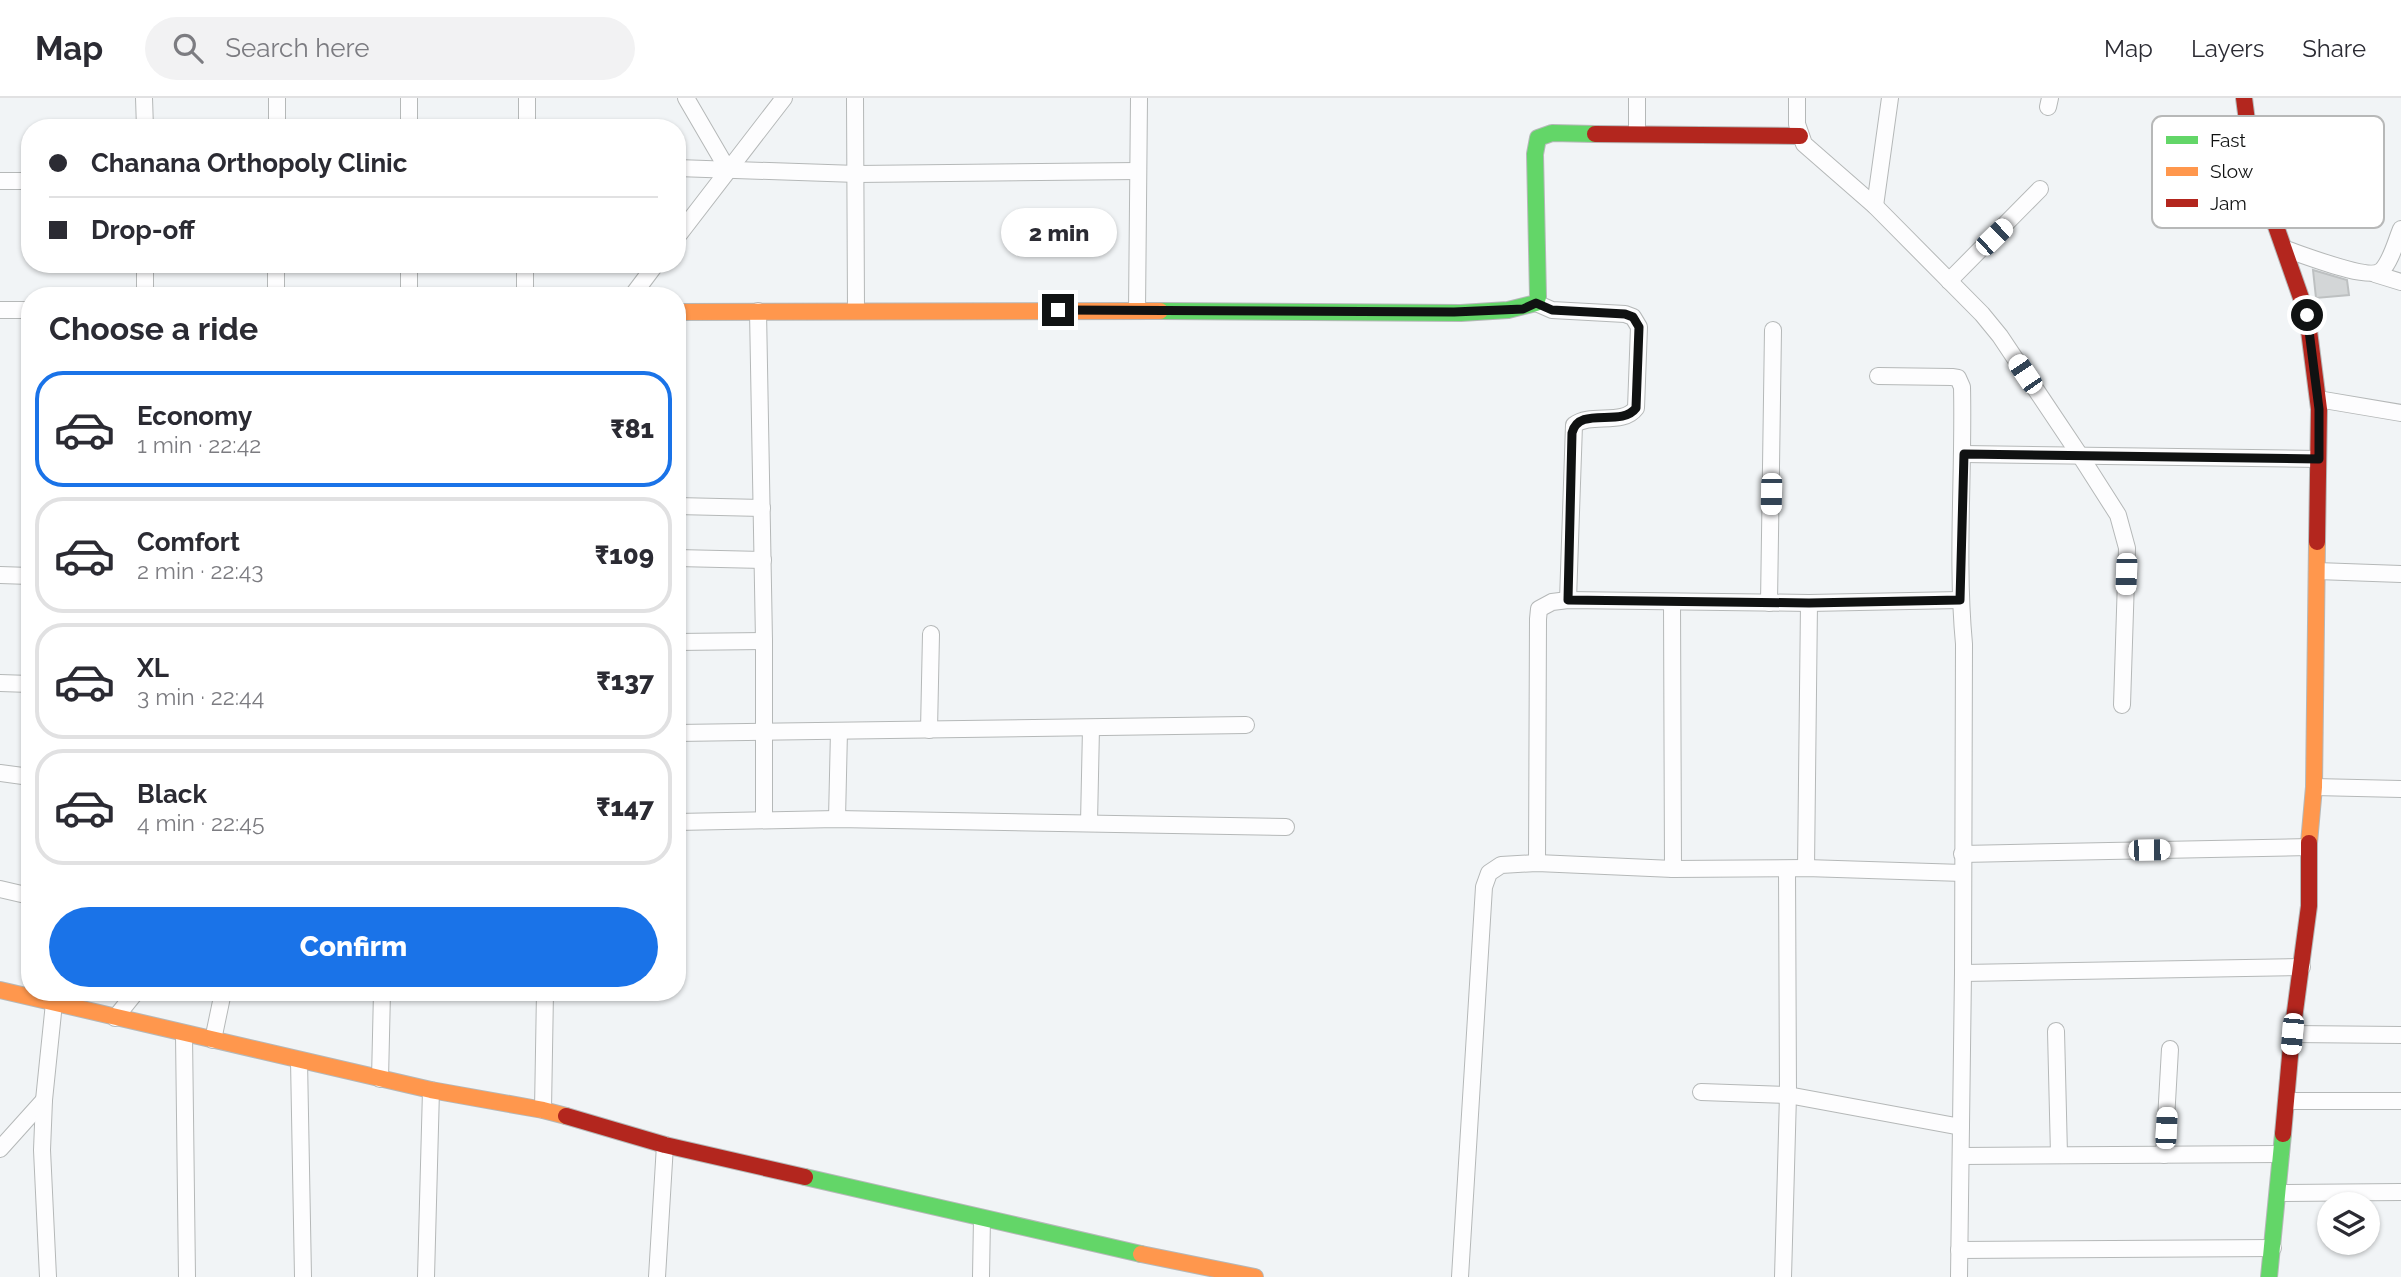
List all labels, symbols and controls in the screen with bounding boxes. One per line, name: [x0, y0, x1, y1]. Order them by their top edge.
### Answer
search box: [145, 17, 635, 80]
text: Map: [35, 29, 103, 68]
icon: search: [169, 29, 207, 67]
text: Search here: [225, 33, 370, 63]
text: Map: [2104, 34, 2153, 63]
text: Layers: [2191, 34, 2264, 63]
text: Share: [2302, 34, 2366, 63]
legend: [2152, 116, 2384, 228]
text: Fast: [2210, 129, 2246, 151]
text: Chanana Orthopoly Clinic: [91, 148, 407, 178]
text: Slow: [2210, 160, 2254, 182]
text: Jam: [2210, 192, 2247, 214]
callout: 2 min: [1000, 208, 1116, 258]
text: Drop-off: [91, 215, 195, 245]
car: [1972, 215, 2017, 259]
text: 2 min: [1029, 219, 1089, 246]
route end: [1042, 294, 1074, 326]
route start: [2291, 299, 2323, 331]
text: Choose a ride: [49, 310, 258, 347]
car: [2005, 351, 2046, 397]
icon: car: [53, 398, 116, 461]
text: Economy: [137, 401, 252, 431]
text: ₹81: [610, 414, 654, 444]
text: 1 min · 22:42: [137, 431, 261, 458]
car: [1761, 473, 1782, 515]
icon: car: [53, 524, 116, 587]
text: Comfort: [137, 527, 240, 557]
text: ₹109: [595, 540, 654, 570]
car: [2115, 553, 2138, 595]
text: 2 min · 22:43: [137, 557, 264, 584]
icon: car: [53, 650, 116, 713]
text: XL: [137, 653, 169, 683]
text: ₹137: [596, 666, 654, 696]
text: 3 min · 22:44: [137, 683, 264, 710]
icon: car: [53, 776, 116, 839]
text: Black: [137, 779, 207, 809]
text: ₹147: [596, 792, 654, 822]
text: 4 min · 22:45: [137, 809, 264, 836]
car: [2128, 839, 2171, 861]
button: Confirm: [49, 907, 658, 987]
car: [2280, 1012, 2305, 1056]
car: [2155, 1106, 2178, 1150]
map controls: [2317, 1192, 2380, 1255]
button: layers: [2317, 1192, 2380, 1255]

